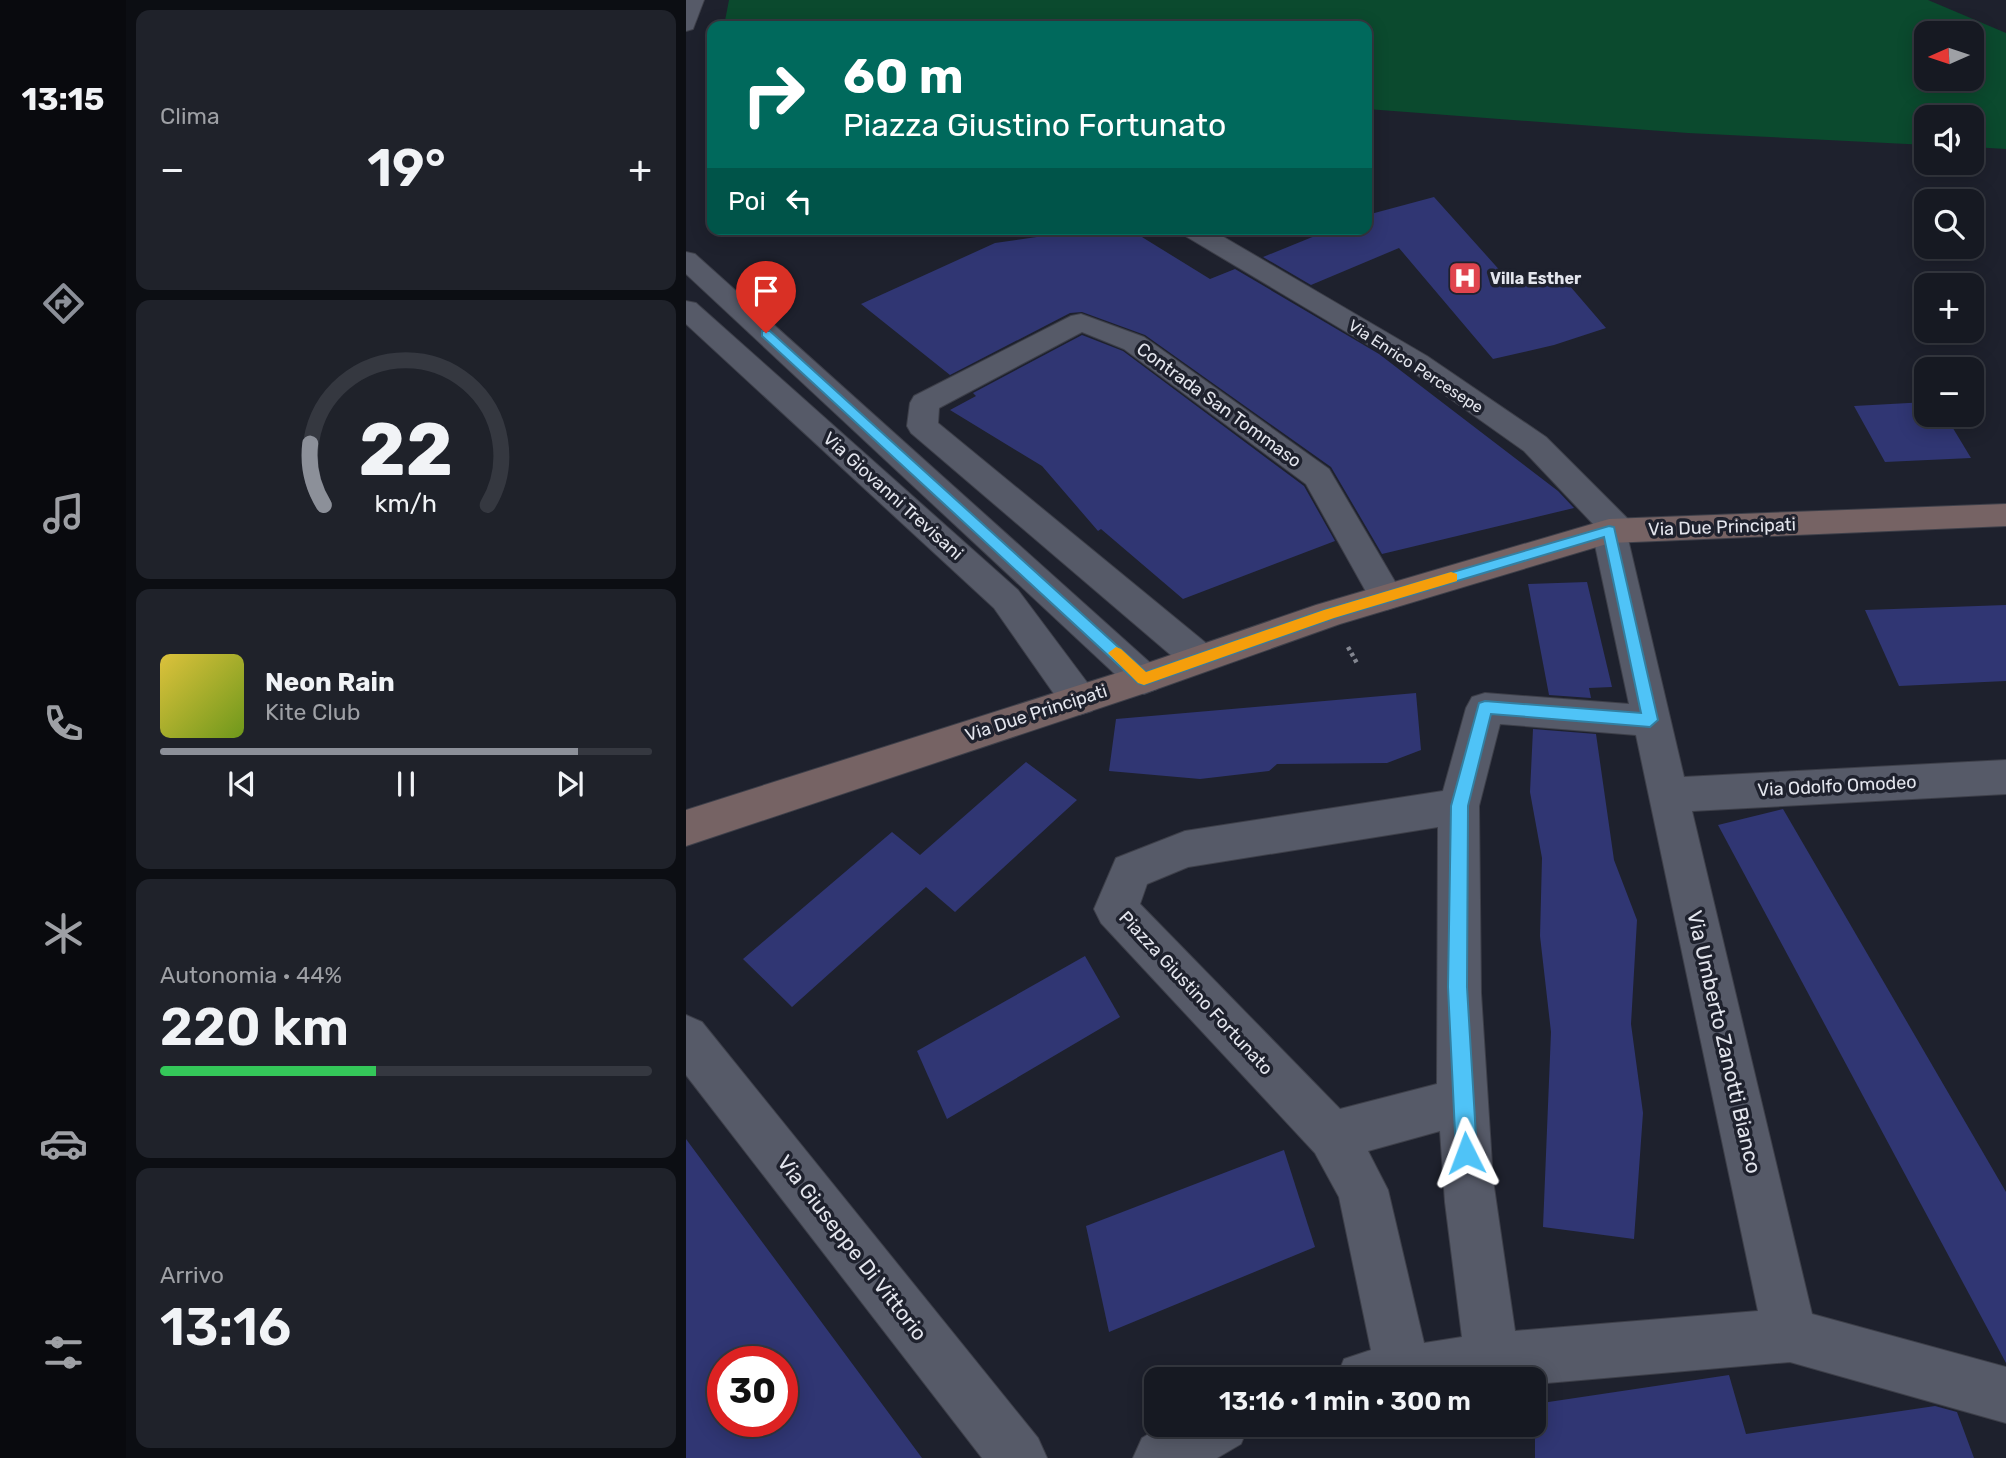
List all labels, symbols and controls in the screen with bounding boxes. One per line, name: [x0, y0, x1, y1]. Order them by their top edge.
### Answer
north arrow: [1914, 21, 1984, 91]
map controls: [1914, 21, 1984, 427]
text: 60 m: [843, 47, 964, 105]
icon: right: [728, 49, 819, 140]
text: 13:15: [22, 80, 104, 118]
text: Clima: [160, 102, 220, 130]
button: sound: [1914, 105, 1984, 175]
text: Piazza Giustino Fortunato: [843, 106, 1226, 144]
text: 19°: [367, 137, 446, 199]
text: −: [160, 146, 185, 192]
text: +: [628, 146, 652, 192]
icon: left: [780, 182, 818, 220]
text: Poi: [728, 186, 766, 217]
button: search: [1914, 189, 1984, 259]
hospital icon: Villa Esther: [1446, 259, 1484, 297]
pin: [736, 261, 796, 333]
place label: Villa Esther: [1490, 269, 1582, 288]
icon: arrive: [747, 272, 785, 310]
button: +: [1914, 273, 1984, 343]
icon: directions: [39, 279, 88, 328]
street label: Via Enrico Percesepe: [1345, 316, 1487, 417]
street label: Contrada San Tommaso: [1132, 338, 1306, 472]
button: −: [1914, 357, 1984, 427]
text: 22: [359, 408, 453, 494]
street label: Via Giovanni Trevisani: [818, 427, 968, 565]
icon: music: [39, 489, 88, 538]
text: km/h: [375, 489, 437, 518]
street label: Via Due Principati: [1648, 513, 1796, 541]
text: Neon Rain: [265, 667, 395, 698]
street label: Via Due Principati: [962, 680, 1110, 746]
text: Kite Club: [265, 698, 360, 726]
icon: phone: [39, 699, 88, 748]
icon: previous: [223, 765, 261, 803]
icon: pause: [387, 765, 425, 803]
icon: next: [551, 765, 589, 803]
street label: Via Odolfo Omodeo: [1757, 771, 1917, 801]
street label: Piazza Giustino Fortunato: [1114, 907, 1278, 1079]
street label: Via Umberto Zanotti Bianco: [1682, 908, 1767, 1176]
icon: climate: [39, 909, 88, 958]
text: Autonomia · 44%: [160, 961, 342, 989]
text: 220 km: [160, 996, 349, 1058]
position arrow: [1429, 1116, 1503, 1190]
icon: car: [39, 1119, 88, 1168]
street label: Via Giuseppe Di Vittorio: [772, 1150, 933, 1345]
text: Arrivo: [160, 1261, 224, 1289]
text: 13:16: [160, 1296, 291, 1358]
icon: filters: [39, 1328, 88, 1377]
speed limit sign: 30: [707, 1346, 798, 1437]
text: 13:16 · 1 min · 300 m: [1219, 1386, 1471, 1417]

